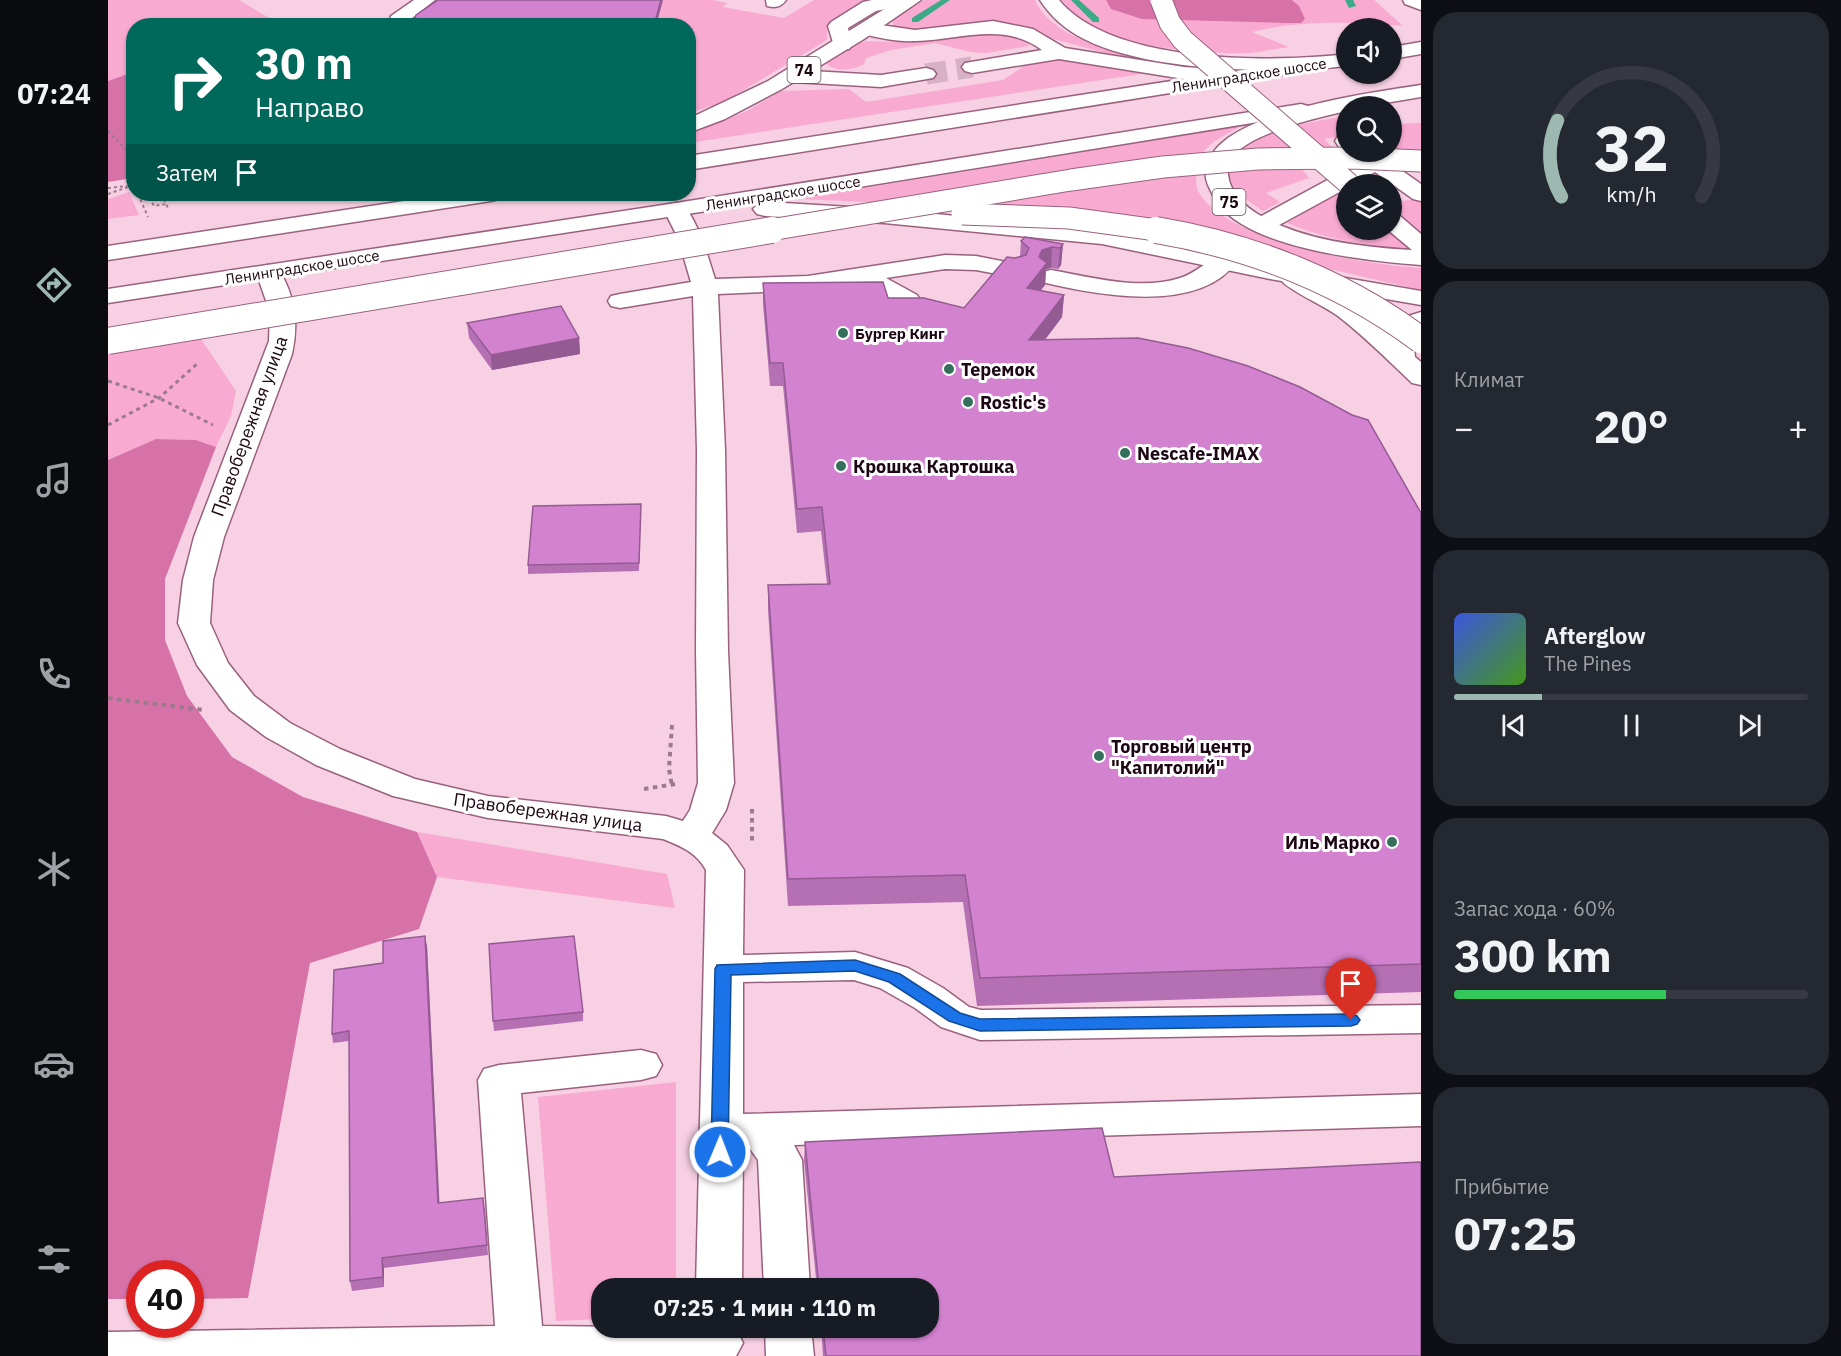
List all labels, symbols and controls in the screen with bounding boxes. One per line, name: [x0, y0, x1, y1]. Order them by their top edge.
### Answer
map controls: [1336, 18, 1402, 240]
button: sound: [1336, 18, 1402, 84]
text: 30 m: [255, 36, 353, 91]
icon: right: [156, 42, 234, 120]
street label: Ленинградское шоссе: [1170, 53, 1328, 97]
road number: 74: [788, 57, 820, 83]
text: 07:24: [17, 76, 91, 111]
text: Направо: [255, 89, 364, 124]
button: search: [1336, 96, 1402, 162]
text: 32: [1594, 108, 1668, 189]
icon: arrive: [230, 156, 263, 189]
text: Затем: [156, 158, 218, 187]
street label: Ленинградское шоссе: [704, 171, 862, 215]
button: layers: [1336, 174, 1402, 240]
text: km/h: [1606, 181, 1656, 209]
road number: 75: [1212, 189, 1246, 215]
street label: Ленинградское шоссе: [223, 245, 381, 289]
icon: directions: [33, 264, 75, 306]
place label: Бургер Кинг: [855, 324, 945, 343]
marker: Бургер Кинг: [836, 326, 850, 340]
street label: Правобережная улица: [206, 332, 293, 519]
place label: Теремок: [961, 358, 1035, 381]
marker: Теремок: [942, 362, 956, 376]
text: Климат: [1454, 366, 1524, 393]
place label: Rostic's: [980, 391, 1046, 414]
marker: Rostic's: [961, 395, 975, 409]
text: 20°: [1593, 397, 1669, 455]
text: −: [1454, 406, 1474, 449]
text: +: [1788, 406, 1808, 449]
place label: Nescafe-IMAX: [1137, 442, 1259, 465]
marker: Nescafe-IMAX: [1118, 446, 1132, 460]
place label: Крошка Картошка: [853, 455, 1014, 478]
icon: music: [33, 459, 75, 501]
marker: Крошка Картошка: [834, 459, 848, 473]
text: Afterglow: [1544, 621, 1646, 650]
text: The Pines: [1544, 650, 1632, 677]
icon: phone: [33, 653, 75, 695]
icon: previous: [1497, 709, 1530, 742]
icon: pause: [1615, 709, 1648, 742]
icon: next: [1733, 709, 1766, 742]
place label: Торговый центр "Капитолий": [1111, 735, 1252, 779]
marker: Торговый центр "Капитолий": [1092, 749, 1106, 763]
street label: Правобережная улица: [452, 787, 644, 837]
place label: Иль Марко: [1285, 831, 1380, 854]
marker: Иль Марко: [1385, 835, 1399, 849]
icon: climate: [33, 848, 75, 890]
text: Запас хода · 60%: [1454, 895, 1616, 922]
text: 300 km: [1454, 926, 1612, 984]
pin: [1325, 958, 1376, 1020]
icon: arrive: [1334, 967, 1367, 1000]
icon: car: [33, 1043, 75, 1085]
position arrow: [688, 1120, 752, 1184]
text: Прибытие: [1454, 1173, 1549, 1200]
text: 07:25: [1454, 1204, 1577, 1262]
icon: filters: [33, 1238, 75, 1280]
speed limit sign: 40: [126, 1260, 204, 1338]
text: 07:25 · 1 мин · 110 m: [654, 1293, 876, 1322]

